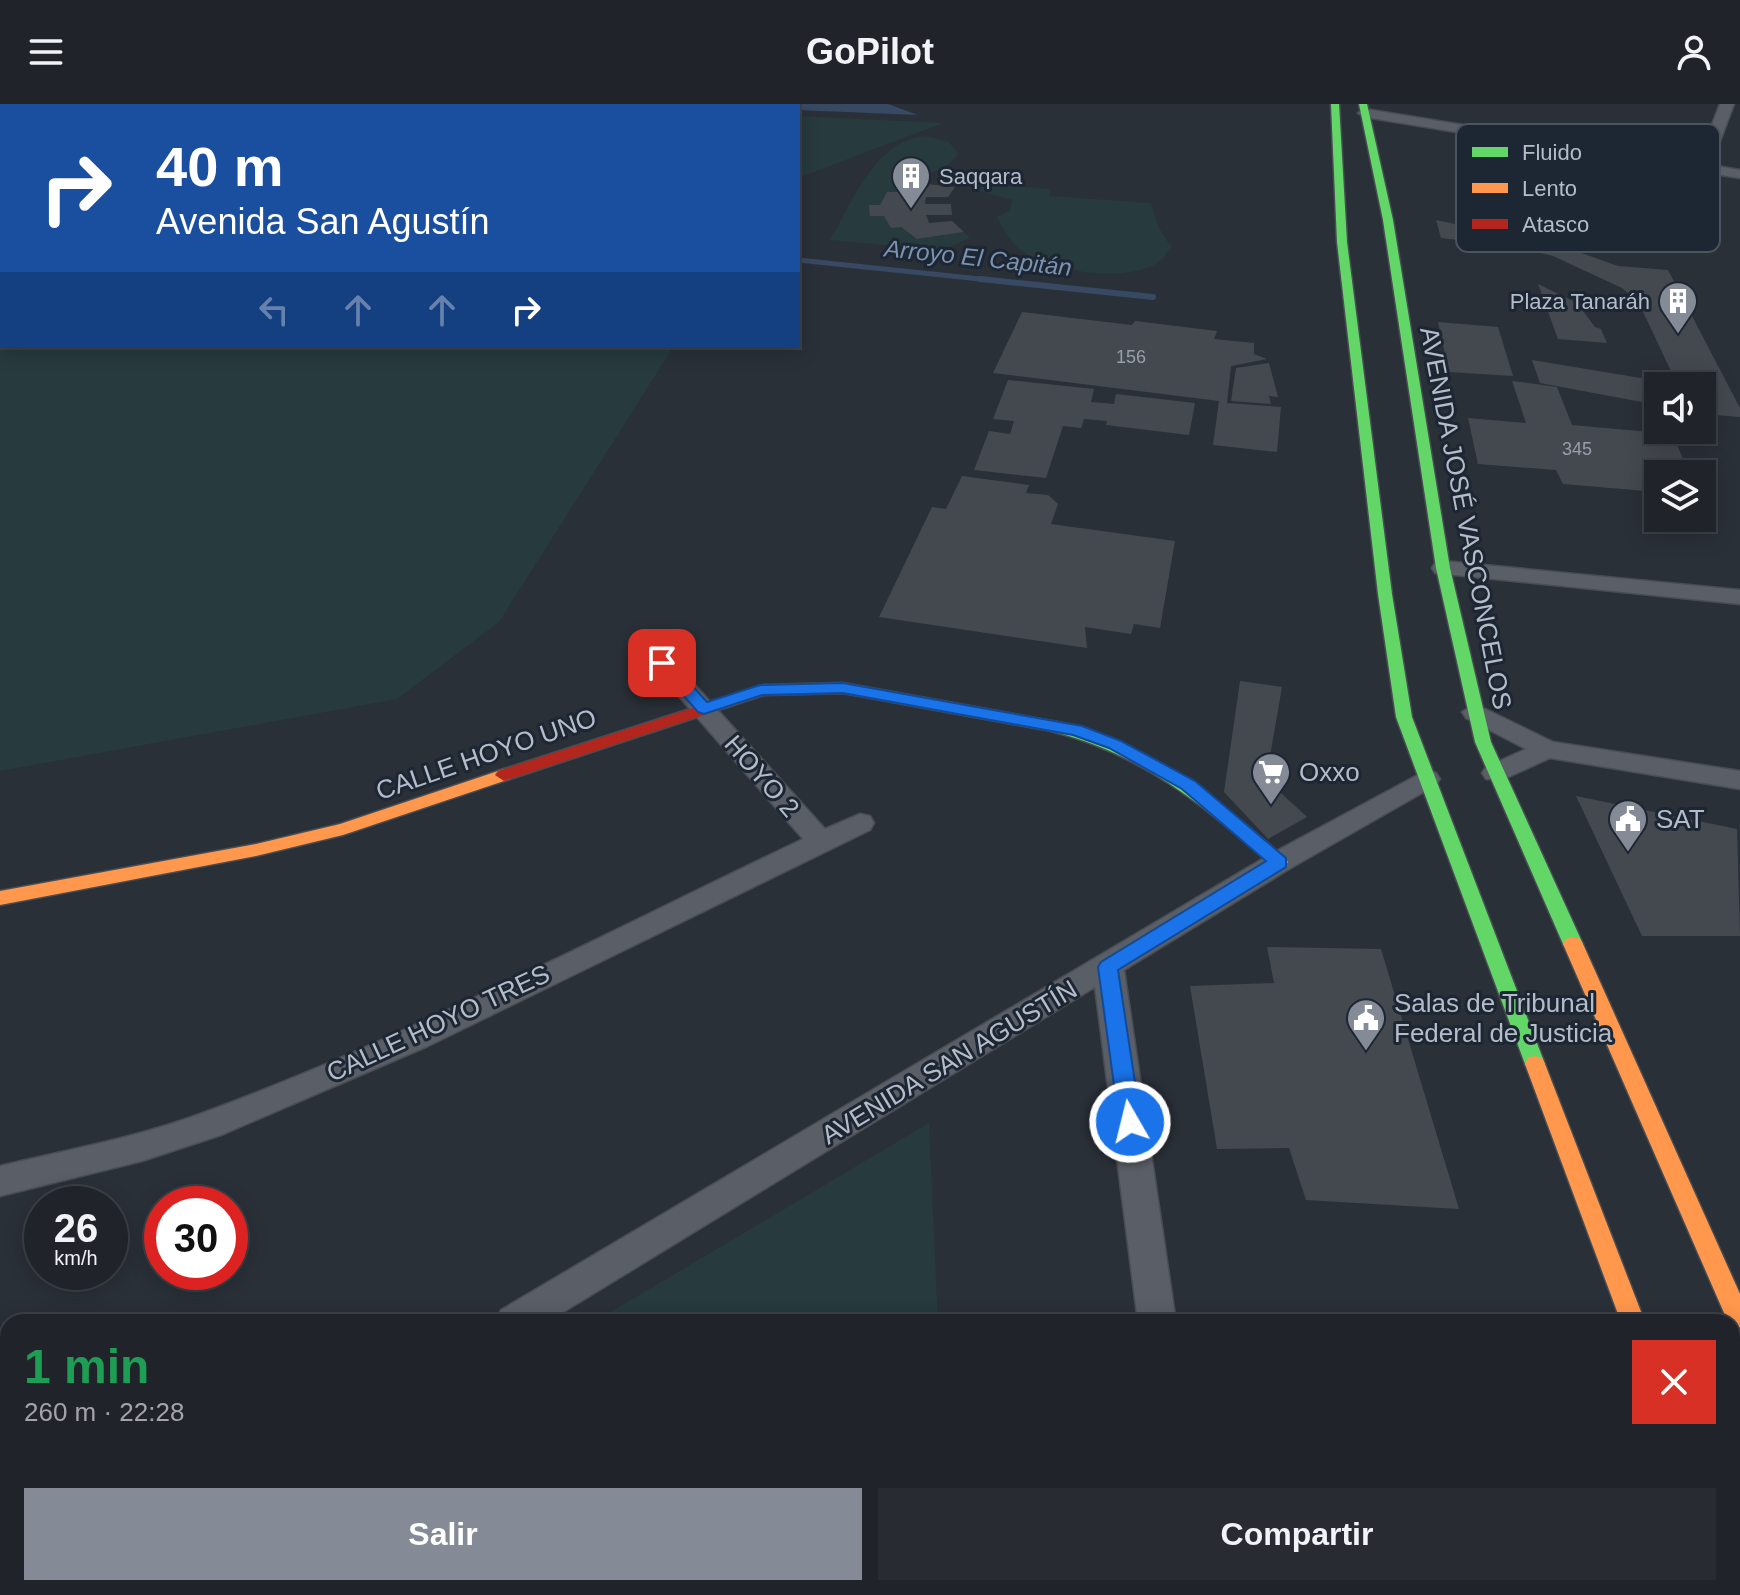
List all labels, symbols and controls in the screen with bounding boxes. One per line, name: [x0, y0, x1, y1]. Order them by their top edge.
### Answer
icon: menu: [24, 30, 68, 74]
icon: person: [1672, 30, 1716, 74]
text: GoPilot: [806, 31, 934, 72]
legend: [1456, 124, 1720, 252]
text: 40 m: [156, 135, 284, 198]
icon: right: [24, 136, 128, 240]
text: Fluido: [1522, 140, 1582, 165]
building icon: Saqqara: [890, 155, 932, 210]
place label: Saqqara: [939, 164, 1023, 189]
text: Lento: [1522, 176, 1577, 201]
text: Avenida San Agustín: [156, 201, 490, 242]
text: Atasco: [1522, 212, 1589, 237]
water label: Arroyo El Capitán: [881, 234, 1073, 281]
building icon: Plaza Tanaráh: [1657, 280, 1699, 335]
icon: left: [252, 288, 296, 332]
icon: ahead: [336, 288, 380, 332]
icon: ahead: [420, 288, 464, 332]
icon: right: [504, 288, 548, 332]
place label: Plaza Tanaráh: [1510, 289, 1650, 314]
street label: AVENIDA JOSÉ VASCONCELOS: [1414, 324, 1518, 712]
house number: 156: [1116, 347, 1146, 367]
map controls: [1644, 372, 1716, 532]
button: sound: [1644, 372, 1716, 444]
house number: 345: [1562, 439, 1592, 459]
button: layers: [1644, 460, 1716, 532]
pin: [628, 629, 696, 697]
icon: arrive: [640, 641, 684, 685]
street label: CALLE HOYO UNO: [372, 702, 600, 806]
street label: HOYO 2: [718, 729, 806, 823]
supermarket icon: Oxxo: [1250, 751, 1292, 806]
place label: Oxxo: [1299, 757, 1360, 787]
public building icon: SAT: [1607, 798, 1649, 853]
place label: SAT: [1656, 804, 1705, 834]
street label: CALLE HOYO TRES: [322, 958, 554, 1088]
street label: AVENIDA SAN AGUSTÍN: [816, 974, 1082, 1150]
place label: Salas de Tribunal Federal de Justicia: [1394, 988, 1613, 1048]
public building icon: Salas de Tribunal Federal de Justicia: [1345, 997, 1387, 1052]
position arrow: [1088, 1080, 1172, 1164]
speed limit sign: 30: [144, 1186, 248, 1290]
text: 26: [54, 1206, 98, 1250]
text: km/h: [54, 1247, 98, 1269]
text: 1 min: [24, 1340, 149, 1393]
button: close: [1632, 1340, 1716, 1424]
text: 260 m · 22:28: [24, 1397, 184, 1427]
button: Salir: [24, 1488, 862, 1580]
button: Compartir: [878, 1488, 1716, 1580]

